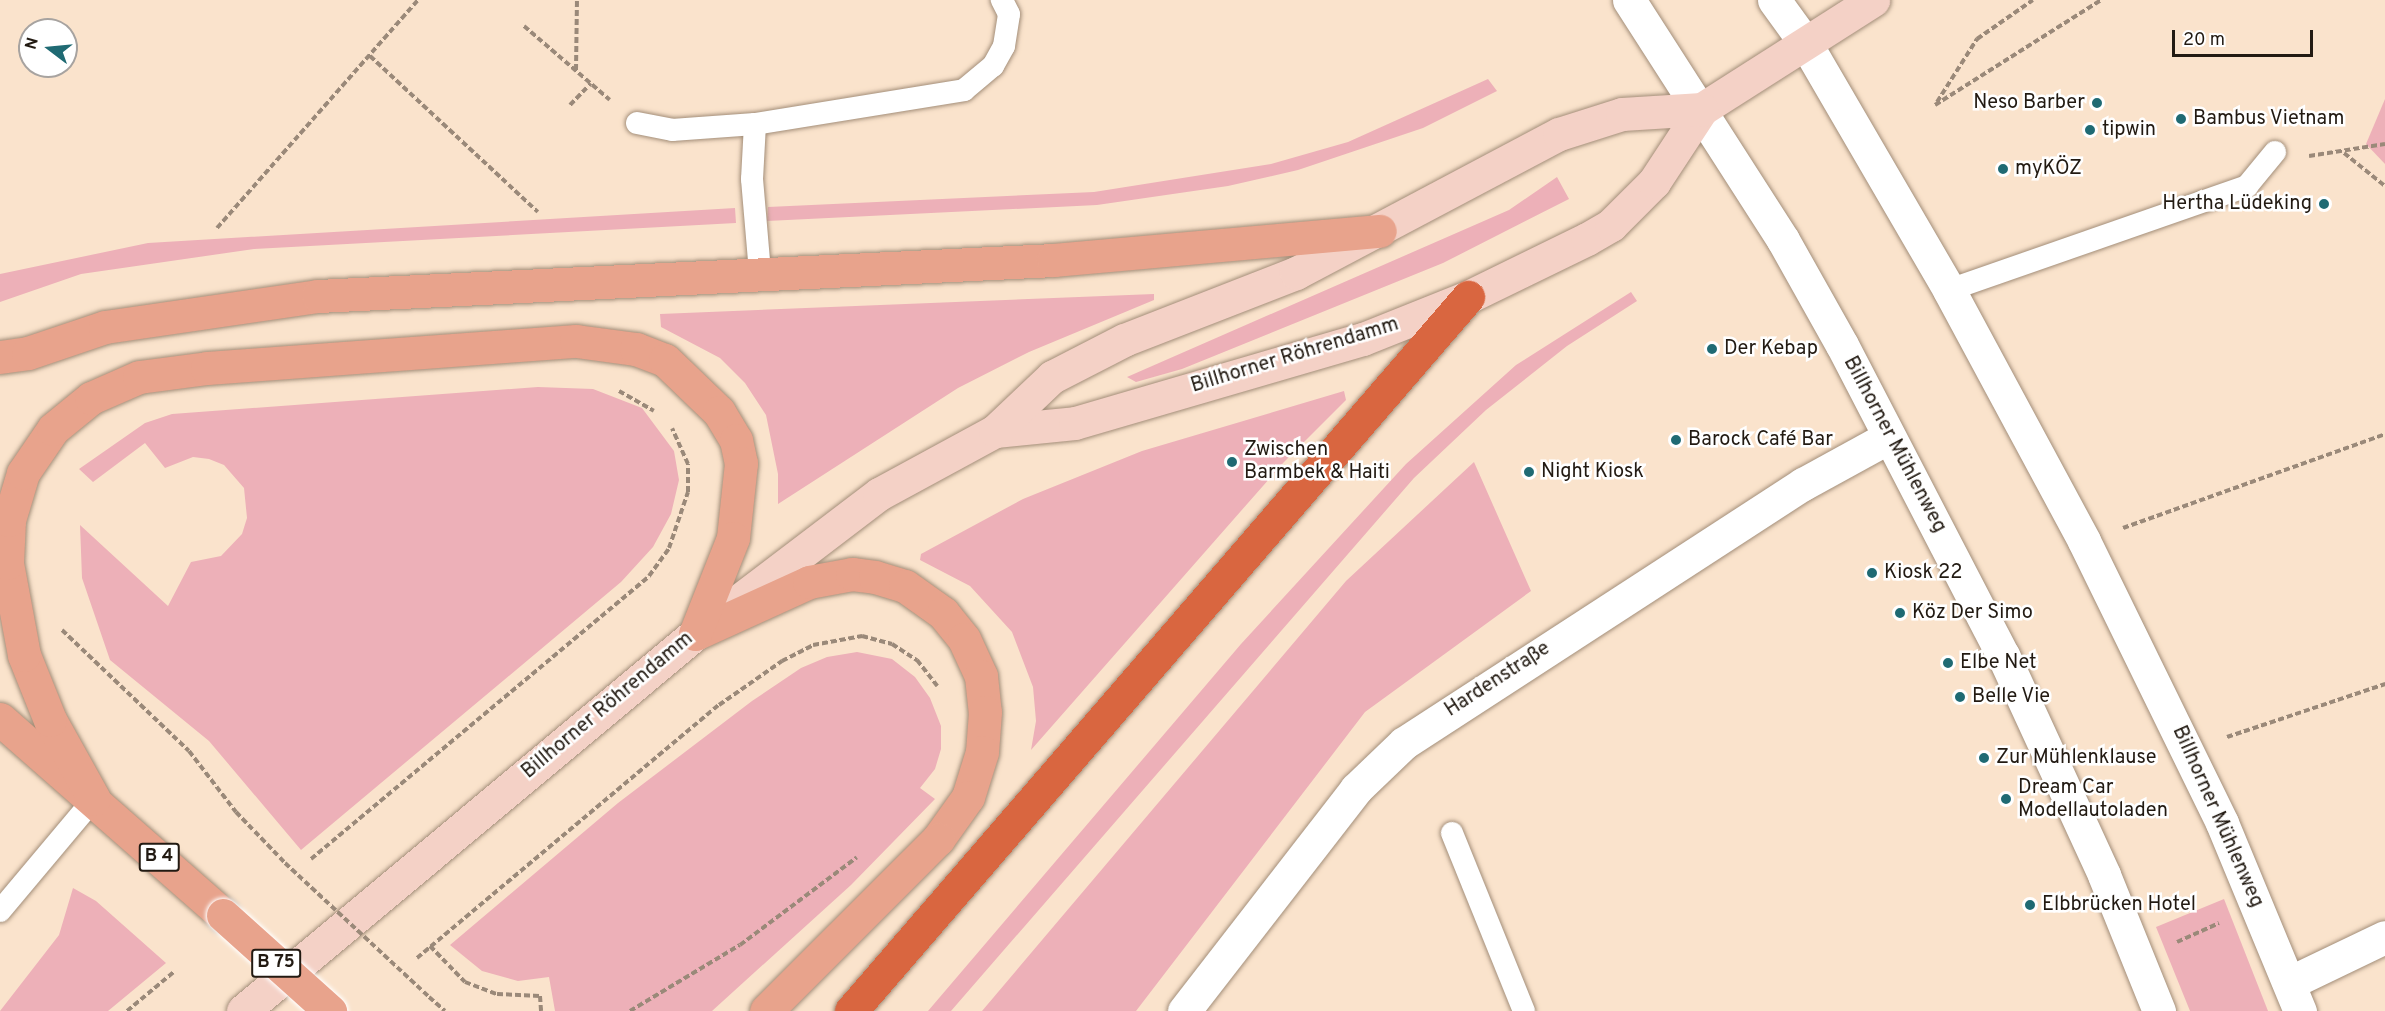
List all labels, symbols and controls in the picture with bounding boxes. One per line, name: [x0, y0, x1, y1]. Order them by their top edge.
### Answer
north arrow: [18, 18, 78, 78]
scale bar: [2175, 18, 2316, 56]
text: 20 m: [2183, 29, 2225, 52]
text: N: [21, 35, 44, 52]
place label: Neso Barber: [1973, 91, 2085, 115]
marker: Neso Barber: [2090, 96, 2104, 110]
place label: Bambus Vietnam: [2193, 107, 2345, 131]
marker: Bambus Vietnam: [2174, 112, 2188, 126]
place label: tipwin: [2102, 118, 2156, 142]
marker: tipwin: [2083, 123, 2097, 137]
place label: myKÖZ: [2015, 157, 2082, 181]
marker: myKÖZ: [1996, 162, 2010, 176]
place label: Hertha Lüdeking: [2162, 192, 2312, 216]
marker: Hertha Lüdeking: [2317, 197, 2331, 211]
street label: Billhorner Röhrendamm: [1188, 313, 1402, 399]
place label: Der Kebap: [1724, 337, 1818, 361]
marker: Der Kebap: [1705, 342, 1719, 356]
street label: Billhorner Mühlenweg: [1837, 353, 1951, 537]
place label: Barock Café Bar: [1688, 428, 1833, 452]
marker: Barock Café Bar: [1669, 433, 1683, 447]
place label: Zwischen Barmbek & Haiti: [1244, 438, 1390, 485]
marker: Zwischen Barmbek & Haiti: [1225, 455, 1239, 469]
place label: Night Kiosk: [1541, 460, 1644, 484]
marker: Night Kiosk: [1522, 465, 1536, 479]
place label: Kiosk 22: [1884, 561, 1962, 585]
marker: Kiosk 22: [1865, 566, 1879, 580]
place label: Köz Der Simo: [1912, 601, 2033, 625]
marker: Köz Der Simo: [1893, 606, 1907, 620]
street label: Billhorner Röhrendamm: [518, 627, 698, 785]
street label: Hardenstraße: [1441, 637, 1555, 723]
place label: Elbe Net: [1960, 651, 2037, 675]
marker: Elbe Net: [1941, 656, 1955, 670]
place label: Belle Vie: [1972, 685, 2051, 709]
marker: Belle Vie: [1953, 690, 1967, 704]
street label: Billhorner Mühlenweg: [2166, 722, 2268, 912]
place label: Zur Mühlenklause: [1996, 746, 2156, 770]
marker: Zur Mühlenklause: [1977, 751, 1991, 765]
place label: Dream Car Modellautoladen: [2018, 776, 2168, 823]
marker: Dream Car Modellautoladen: [1999, 792, 2013, 806]
road number: B 4: [138, 842, 180, 872]
place label: Elbbrücken Hotel: [2042, 893, 2196, 917]
marker: Elbbrücken Hotel: [2023, 898, 2037, 912]
road number: B 75: [250, 948, 302, 978]

